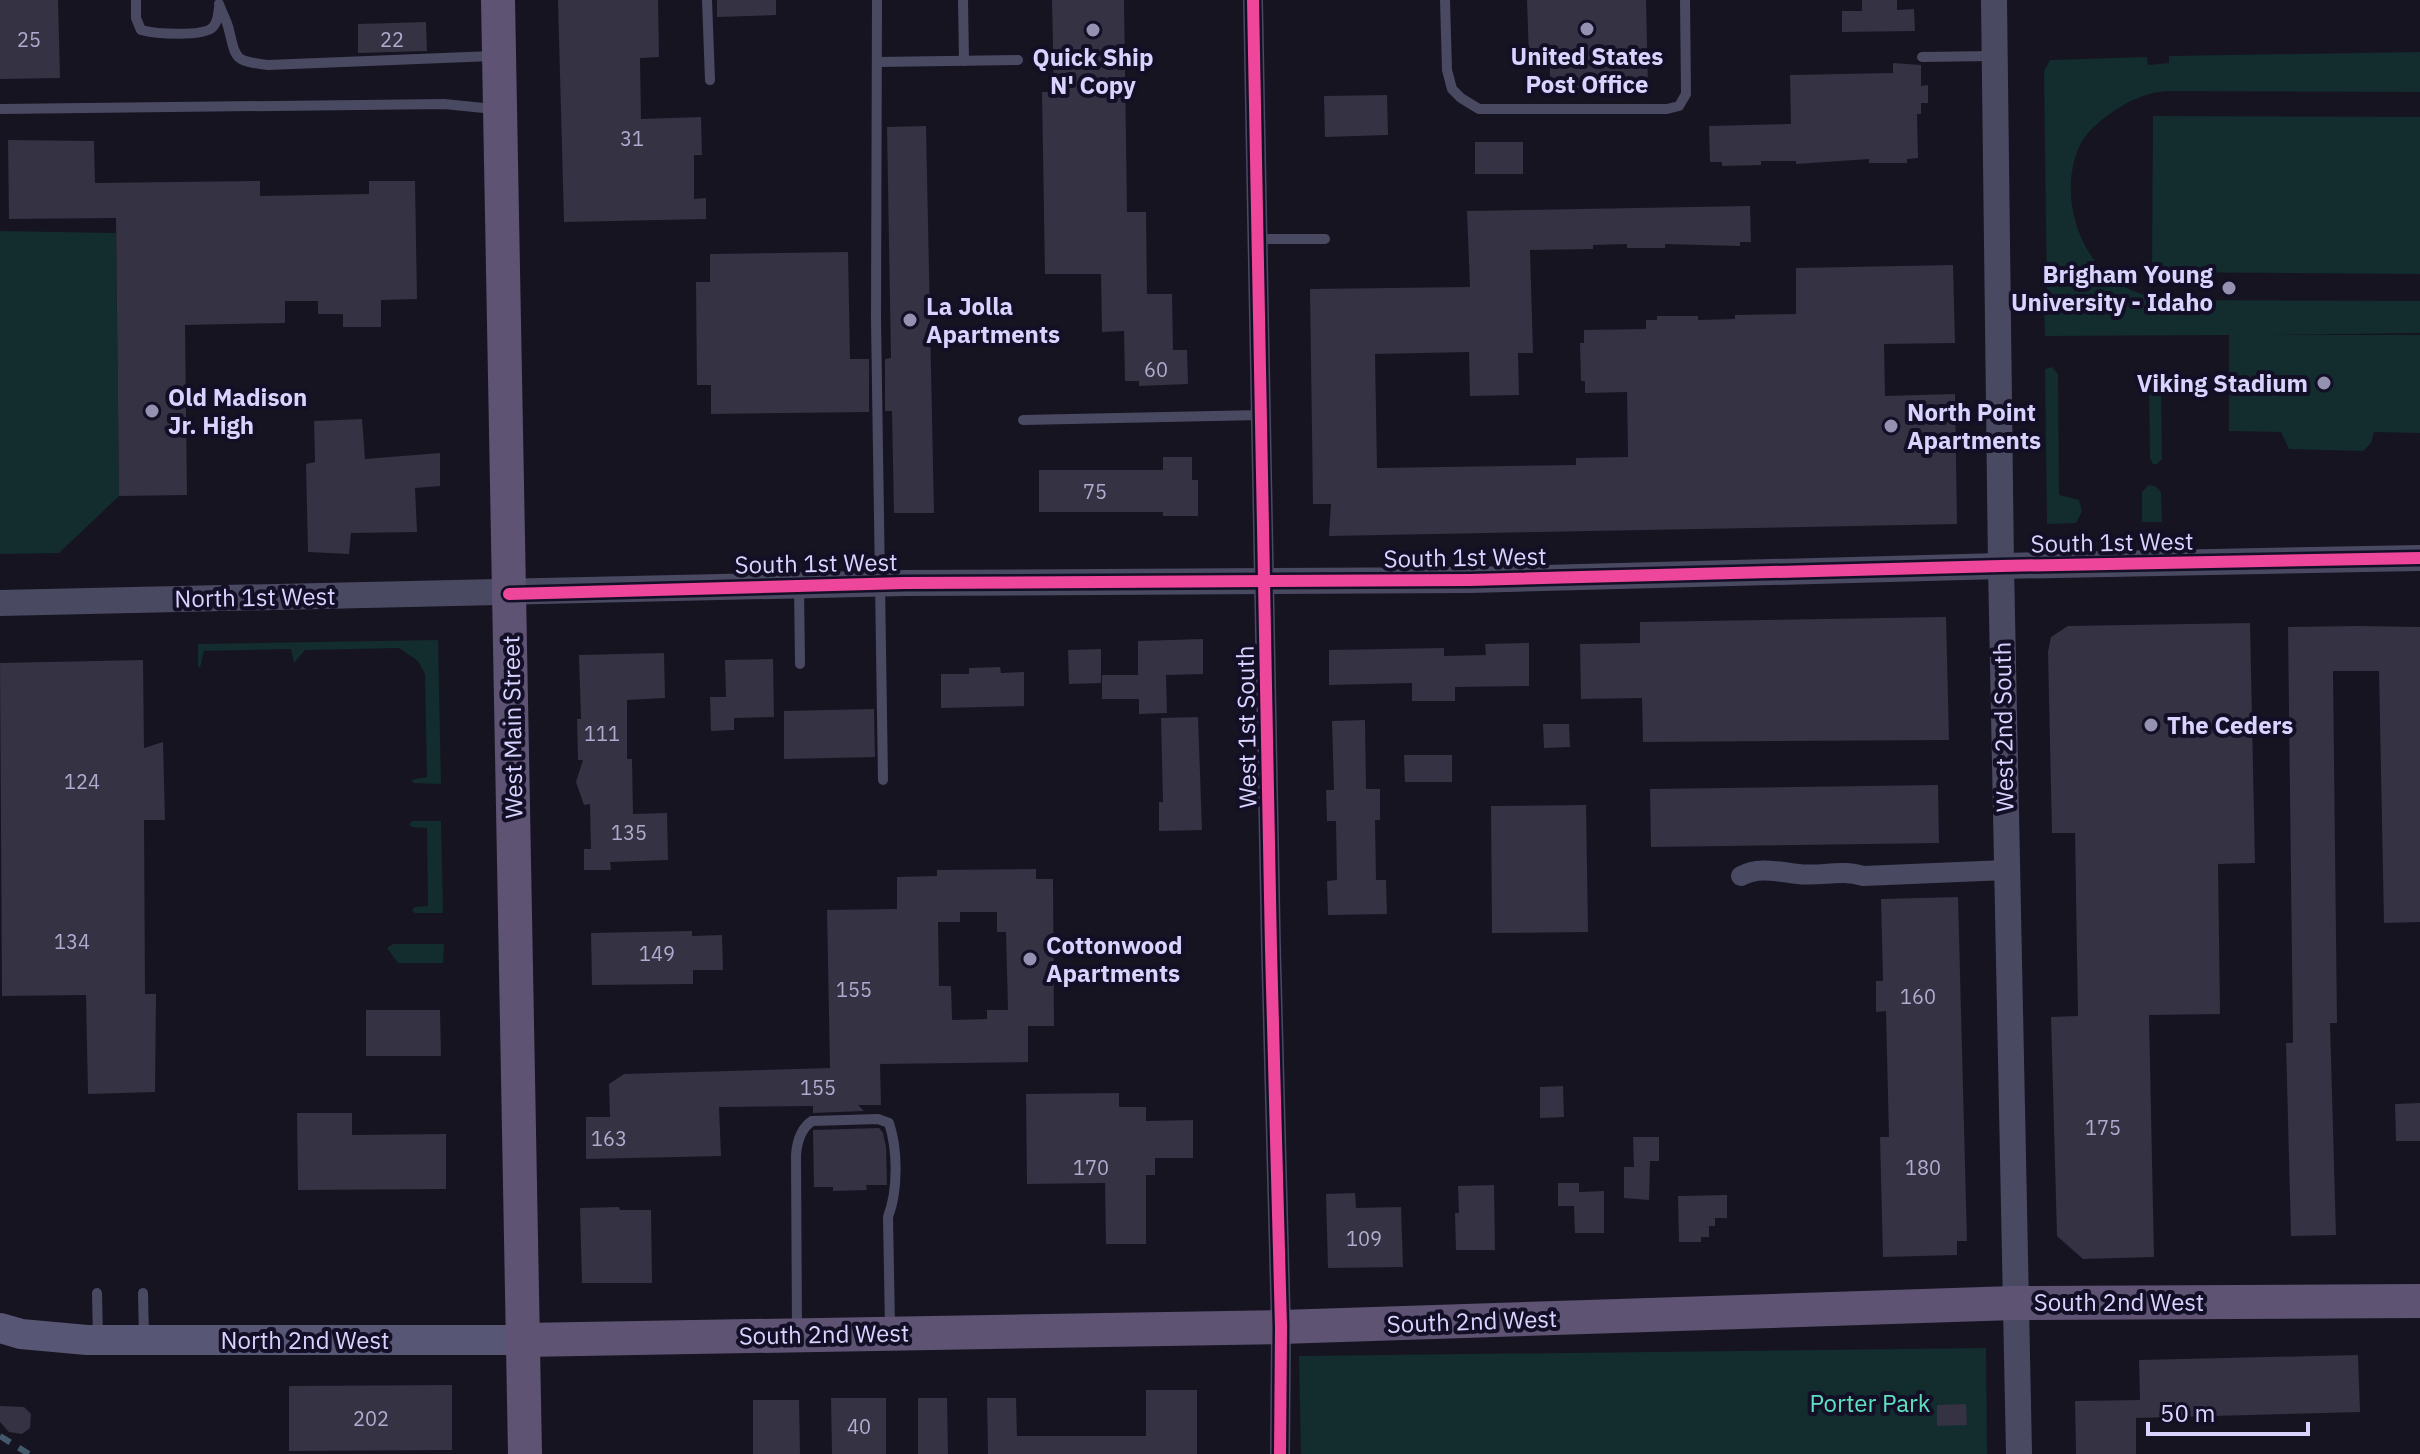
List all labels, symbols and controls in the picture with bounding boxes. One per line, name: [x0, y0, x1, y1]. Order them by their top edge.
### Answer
marker: United States Post Office: [1578, 20, 1596, 38]
marker: Quick Ship N' Copy: [1084, 21, 1102, 39]
house number: 25: [17, 26, 41, 53]
house number: 22: [380, 26, 404, 53]
place label: United States Post Office: [1511, 40, 1663, 100]
place label: Quick Ship N' Copy: [1033, 41, 1153, 101]
house number: 31: [620, 125, 644, 152]
place label: Brigham Young University - Idaho: [2011, 258, 2214, 318]
marker: Brigham Young University - Idaho: [2220, 279, 2238, 297]
place label: La Jolla Apartments: [926, 290, 1060, 350]
marker: La Jolla Apartments: [901, 311, 919, 329]
house number: 60: [1144, 356, 1168, 383]
place label: Viking Stadium: [2137, 367, 2308, 399]
marker: Viking Stadium: [2315, 374, 2333, 392]
place label: Old Madison Jr. High: [168, 381, 307, 441]
place label: North Point Apartments: [1907, 396, 2041, 456]
marker: Old Madison Jr. High: [143, 402, 161, 420]
marker: North Point Apartments: [1882, 417, 1900, 435]
house number: 75: [1083, 478, 1107, 505]
street label: South 1st West: [2030, 525, 2194, 559]
street label: South 1st West: [1383, 540, 1547, 574]
street label: South 1st West: [734, 546, 898, 580]
street label: North 1st West: [174, 580, 336, 614]
street label: West Main Street: [494, 635, 530, 819]
street label: West 2nd South: [1986, 641, 2020, 813]
street label: West 1st South: [1229, 645, 1263, 809]
place label: The Ceders: [2167, 709, 2293, 741]
marker: The Ceders: [2142, 716, 2160, 734]
house number: 111: [584, 720, 620, 747]
house number: 124: [64, 768, 100, 795]
house number: 135: [611, 819, 647, 846]
house number: 134: [54, 928, 90, 955]
place label: Cottonwood Apartments: [1046, 929, 1183, 989]
house number: 149: [639, 940, 675, 967]
marker: Cottonwood Apartments: [1021, 950, 1039, 968]
house number: 155: [836, 976, 872, 1003]
house number: 160: [1900, 983, 1936, 1010]
house number: 155: [800, 1074, 836, 1101]
house number: 175: [2085, 1114, 2121, 1141]
house number: 163: [591, 1125, 627, 1152]
house number: 170: [1073, 1154, 1109, 1181]
house number: 180: [1905, 1154, 1941, 1181]
house number: 109: [1346, 1225, 1382, 1252]
street label: South 2nd West: [2034, 1286, 2204, 1318]
street label: South 2nd West: [1386, 1302, 1558, 1340]
street label: South 2nd West: [738, 1317, 910, 1351]
street label: North 2nd West: [221, 1324, 389, 1356]
scale bar: [2148, 1386, 2308, 1436]
park label: Porter Park: [1810, 1387, 1931, 1419]
text: 50 m: [2160, 1397, 2215, 1429]
house number: 202: [353, 1405, 389, 1432]
house number: 40: [847, 1413, 871, 1440]

